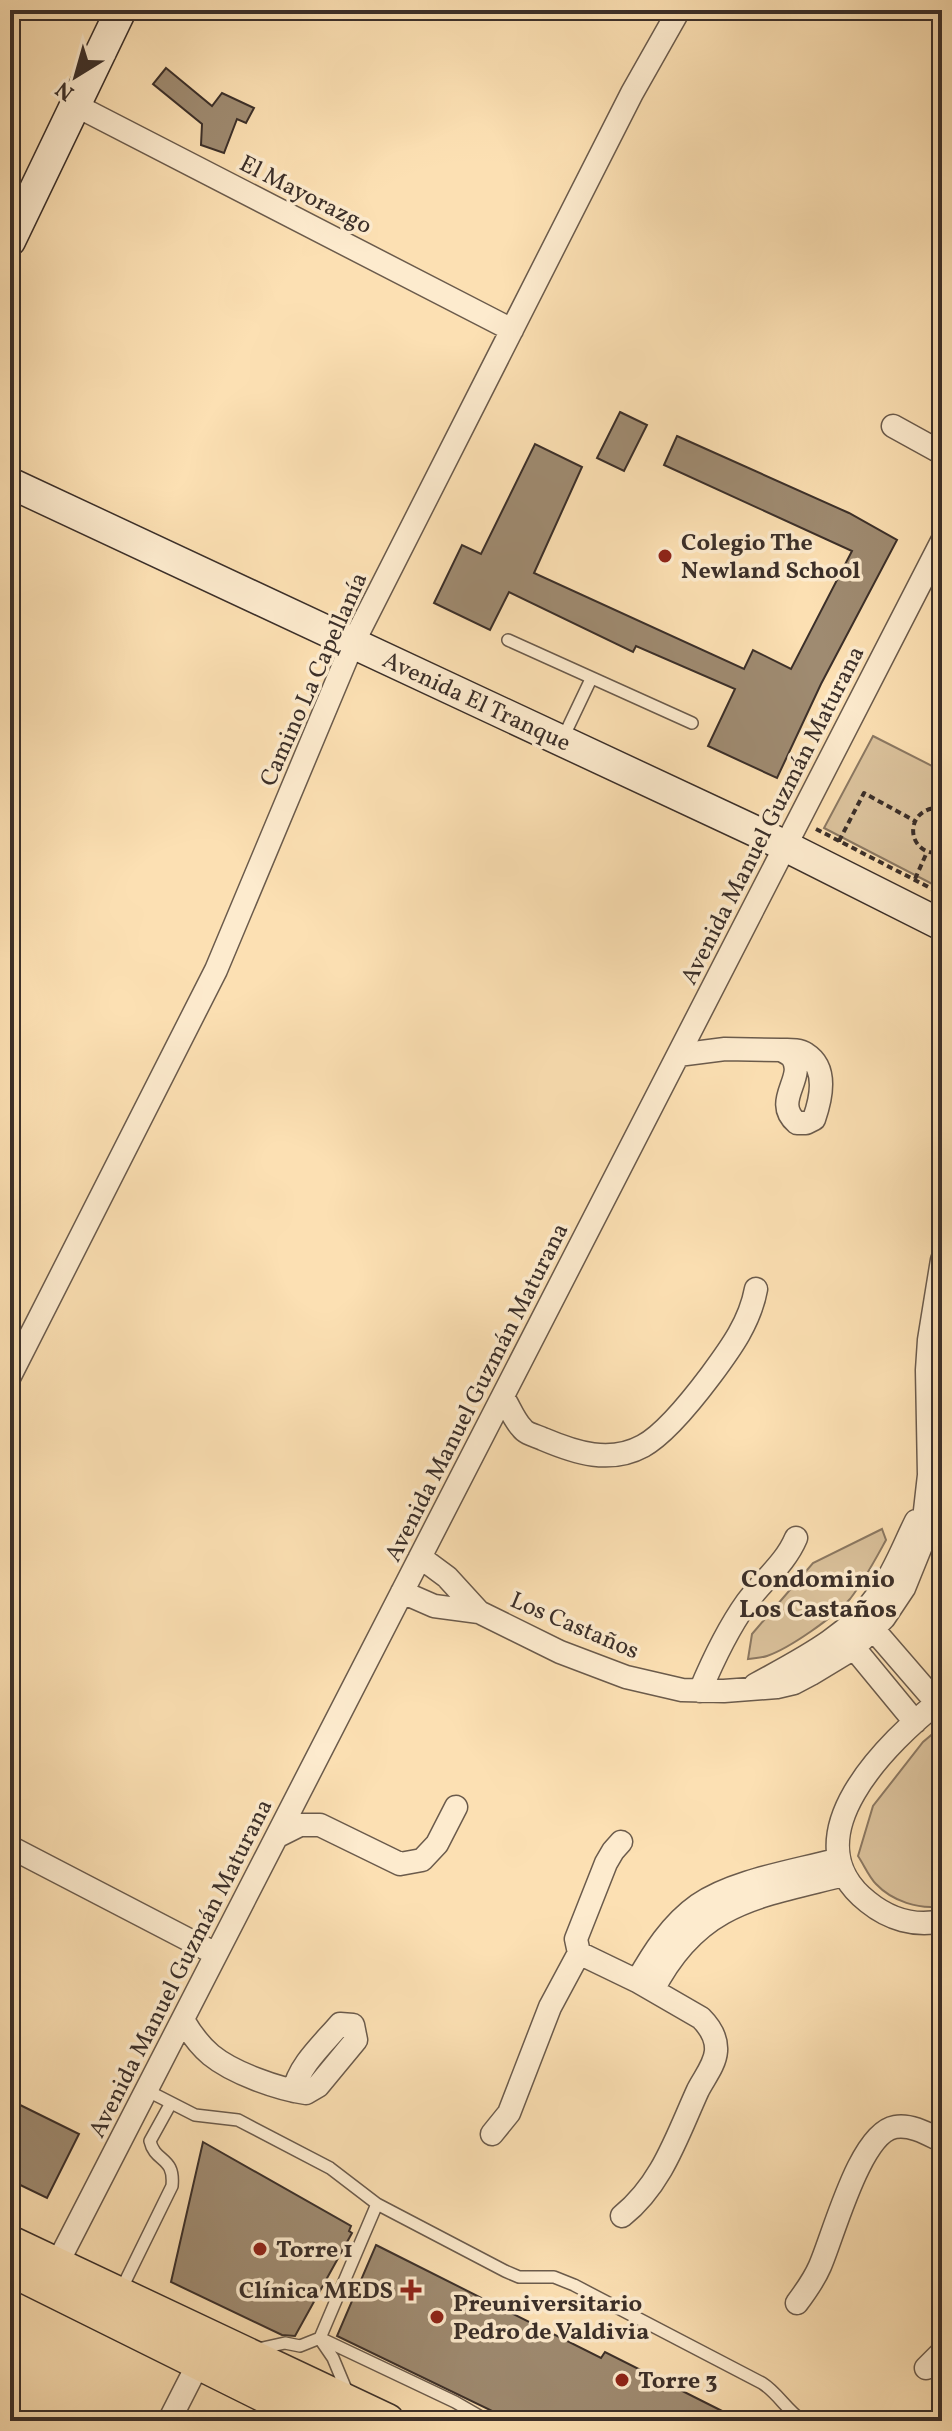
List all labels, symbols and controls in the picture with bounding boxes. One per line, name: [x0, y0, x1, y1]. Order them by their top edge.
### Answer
north arrow: [36, 36, 116, 116]
text: N: [50, 73, 81, 107]
street label: El Mayorazgo: [233, 148, 377, 244]
place label: Colegio The Newland School: [681, 527, 860, 589]
marker: Colegio The Newland School: [656, 547, 674, 565]
street label: Camino La Capellanía: [252, 567, 377, 792]
street label: Avenida Manuel Guzmán Maturana: [673, 641, 874, 991]
street label: Avenida El Tranque: [376, 644, 576, 761]
street label: Avenida Manuel Guzmán Maturana: [377, 1218, 578, 1568]
district label: Condominio Los Castaños: [739, 1562, 897, 1628]
street label: Los Castaños: [505, 1584, 644, 1669]
street label: Avenida Manuel Guzmán Maturana: [81, 1794, 282, 2144]
place label: Torre 1: [276, 2234, 353, 2268]
marker: Torre 1: [251, 2240, 269, 2258]
place label: Clínica MEDS: [239, 2275, 393, 2309]
marker: Clínica MEDS: [400, 2279, 422, 2301]
place label: Preuniversitario Pedro de Valdivia: [453, 2288, 649, 2350]
marker: Preuniversitario Pedro de Valdivia: [428, 2308, 446, 2326]
place label: Torre 3: [638, 2365, 717, 2399]
marker: Torre 3: [613, 2371, 631, 2389]

